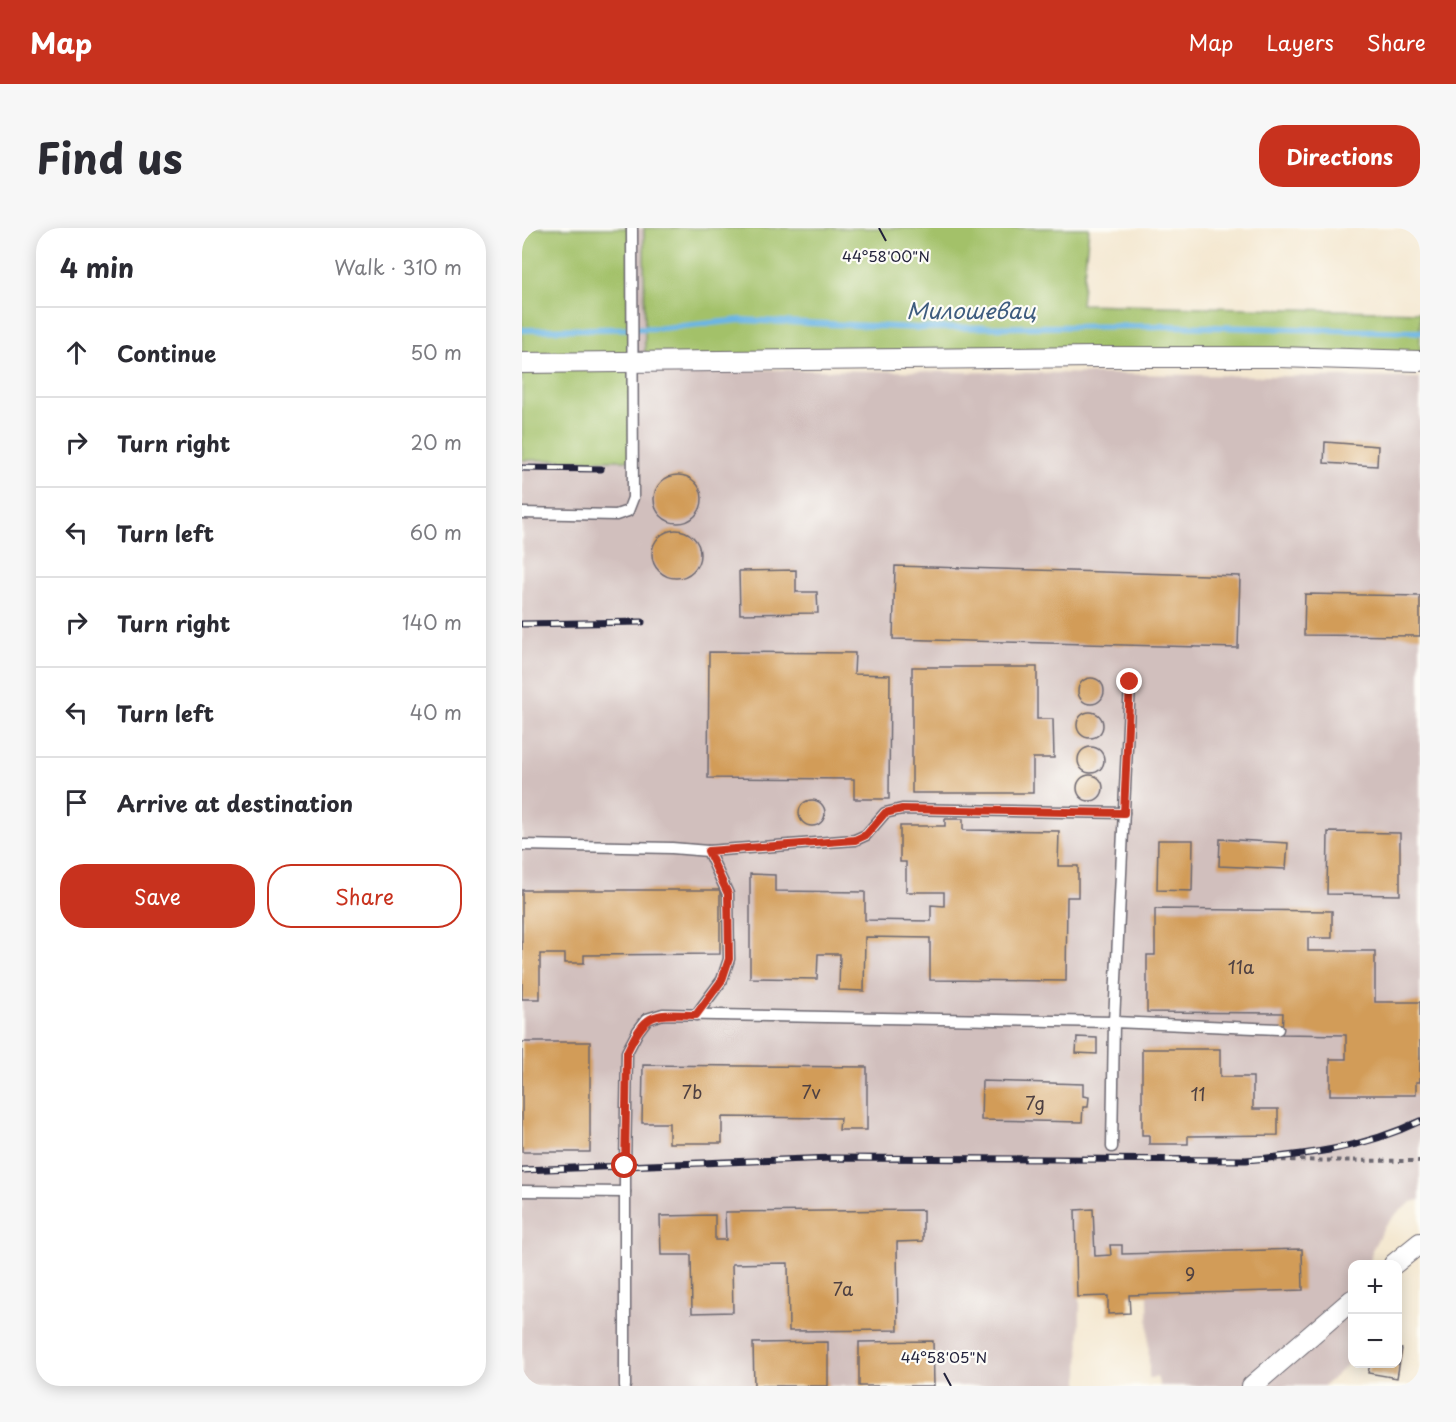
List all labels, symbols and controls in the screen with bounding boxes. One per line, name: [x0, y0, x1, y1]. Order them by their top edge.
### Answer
text: Map: [30, 21, 92, 64]
text: Map: [1189, 26, 1233, 58]
text: Layers: [1266, 26, 1334, 58]
text: Share: [1367, 26, 1426, 58]
text: Find us: [36, 125, 183, 188]
button: Directions: [1259, 125, 1420, 187]
text: 44°58'00"N: [842, 244, 930, 267]
text: 4 min: [60, 248, 134, 287]
text: Walk · 310 m: [334, 252, 462, 282]
water label: Милошевац: [906, 293, 1036, 326]
icon: ahead: [60, 336, 93, 369]
text: Continue: [117, 336, 216, 369]
text: 50 m: [410, 337, 462, 367]
icon: right: [60, 426, 93, 459]
text: Turn right: [117, 426, 230, 459]
text: 20 m: [410, 427, 462, 457]
icon: left: [60, 516, 93, 549]
text: Turn left: [117, 516, 214, 549]
text: 60 m: [410, 517, 462, 547]
icon: right: [60, 606, 93, 639]
text: Turn right: [117, 606, 230, 639]
text: 140 m: [402, 607, 462, 637]
route end: [1116, 668, 1142, 694]
icon: left: [60, 696, 93, 729]
text: Turn left: [117, 696, 214, 729]
text: 40 m: [410, 697, 462, 727]
icon: arrive: [60, 786, 93, 819]
text: Arrive at destination: [117, 786, 353, 819]
button: Save: [60, 864, 255, 928]
button: Share: [267, 864, 462, 928]
house number: 11a: [1228, 953, 1255, 980]
house number: 7b: [682, 1078, 702, 1105]
house number: 7v: [801, 1078, 821, 1105]
house number: 11: [1190, 1080, 1206, 1107]
house number: 7g: [1025, 1089, 1045, 1116]
route start: [611, 1152, 637, 1178]
house number: 9: [1185, 1260, 1195, 1287]
map controls: [1348, 1260, 1402, 1368]
button: +: [1348, 1260, 1402, 1314]
house number: 7a: [833, 1275, 854, 1302]
button: −: [1348, 1314, 1402, 1368]
text: 44°58'05"N: [901, 1345, 987, 1368]

